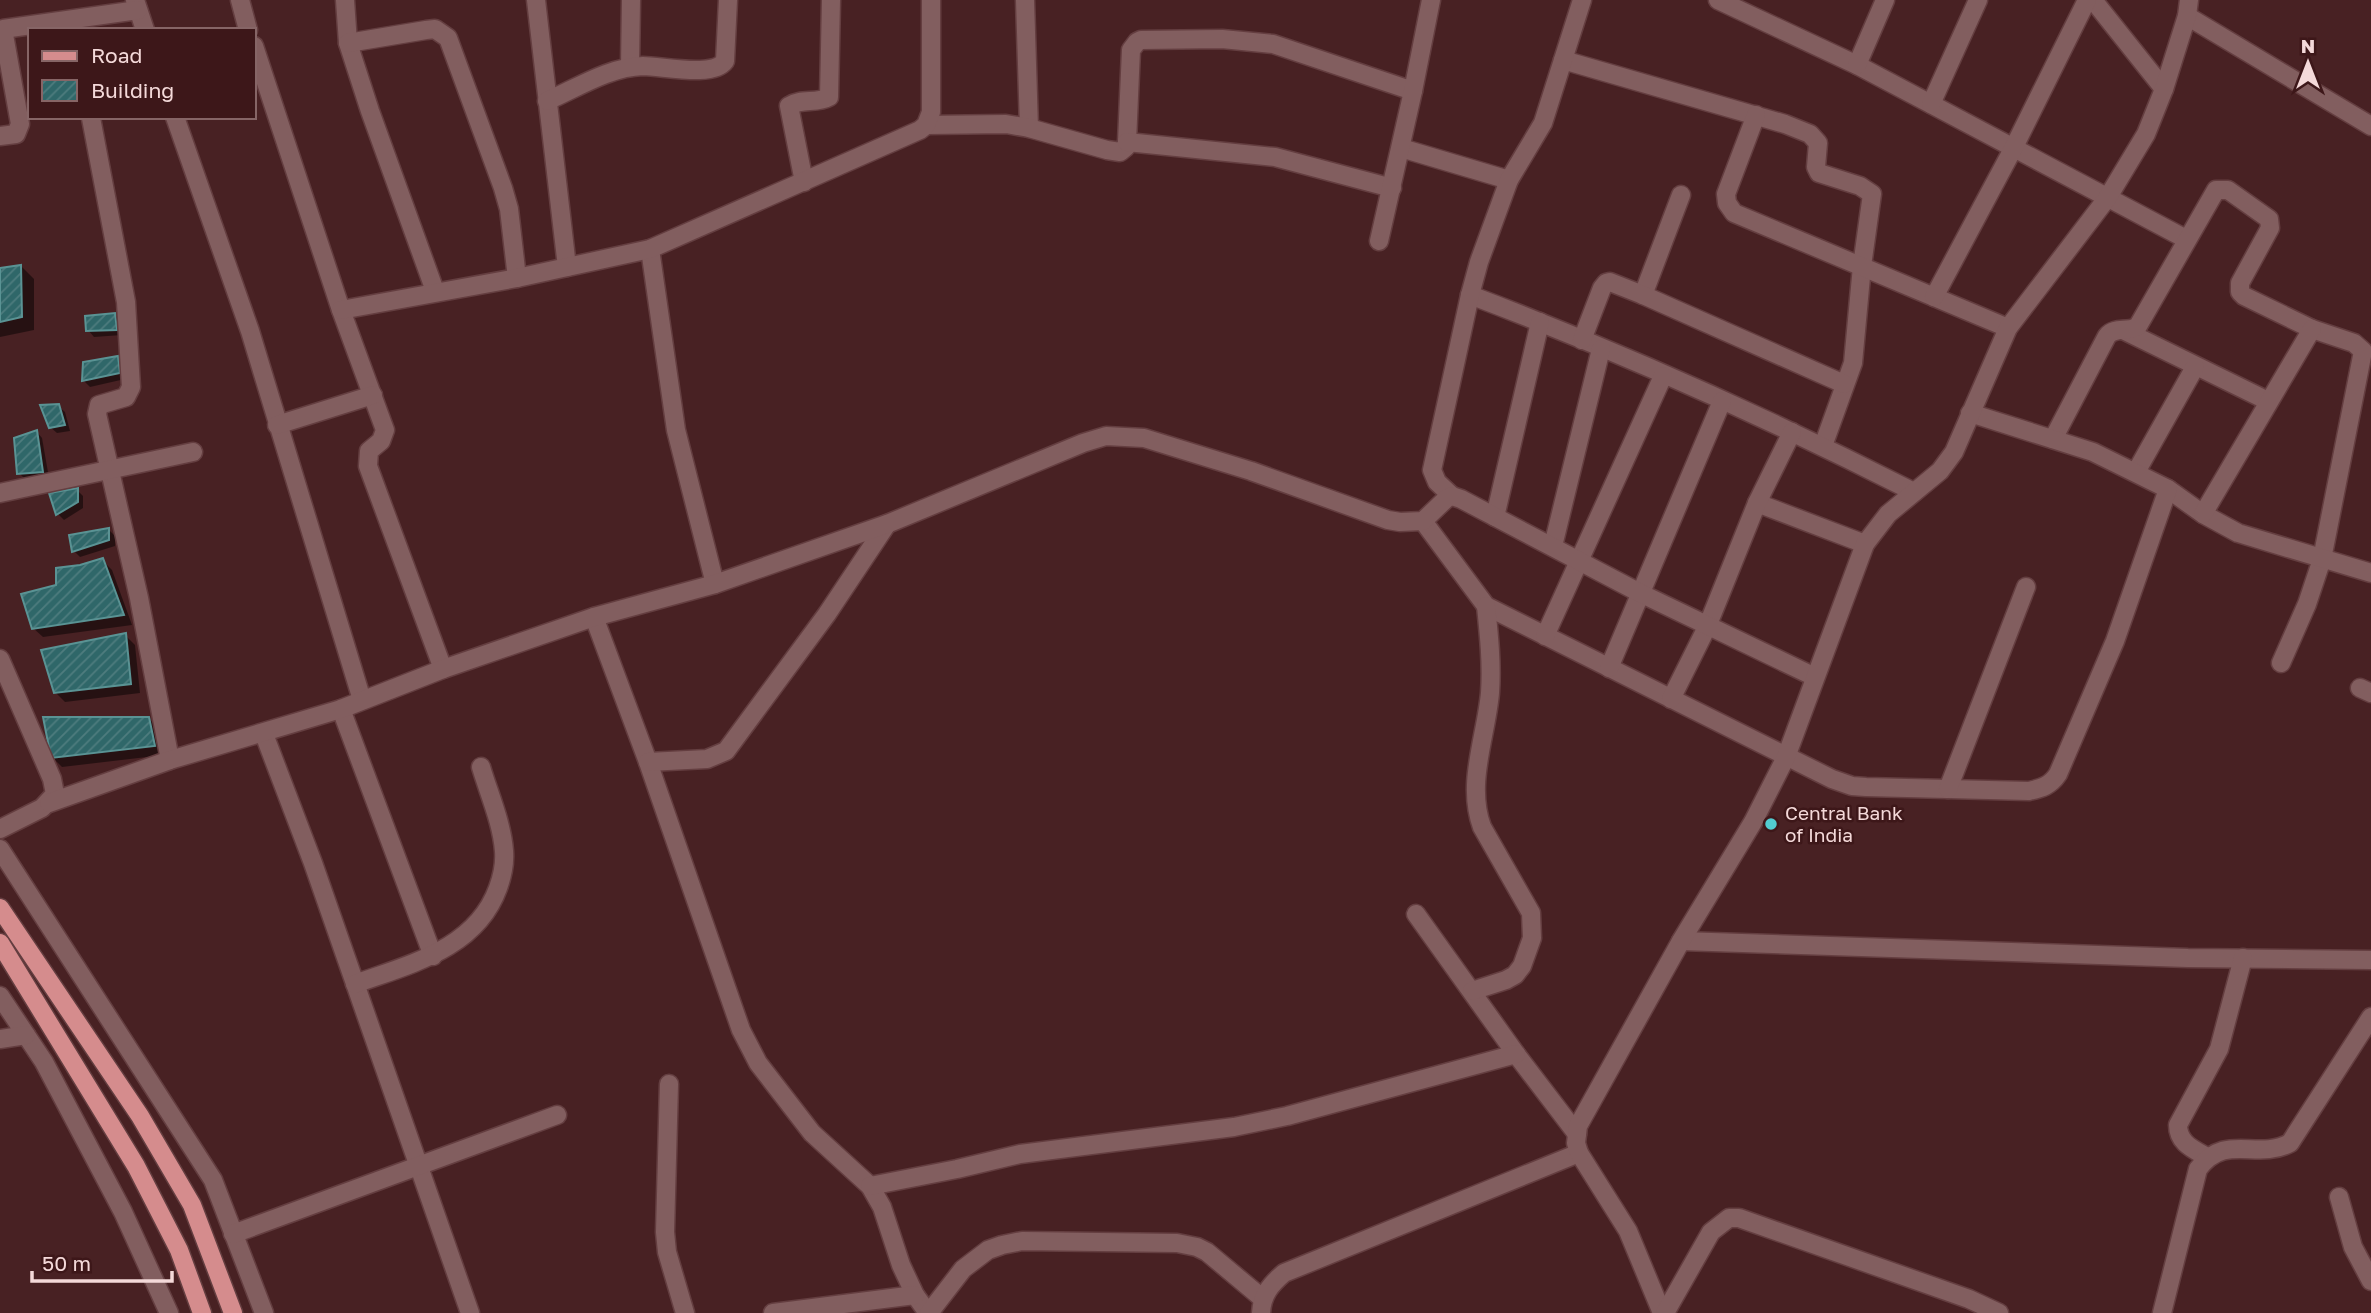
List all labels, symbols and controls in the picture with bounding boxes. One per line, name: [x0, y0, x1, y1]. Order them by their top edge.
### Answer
legend: [28, 28, 256, 119]
north arrow: [2273, 28, 2343, 98]
text: N: [2301, 34, 2315, 57]
text: Road: [91, 42, 142, 68]
text: Building: [91, 77, 174, 103]
place label: Central Bank of India: [1785, 801, 1903, 846]
marker: Central Bank of India: [1763, 816, 1779, 832]
scale bar: [32, 1240, 172, 1284]
text: 50 m: [42, 1250, 91, 1276]

